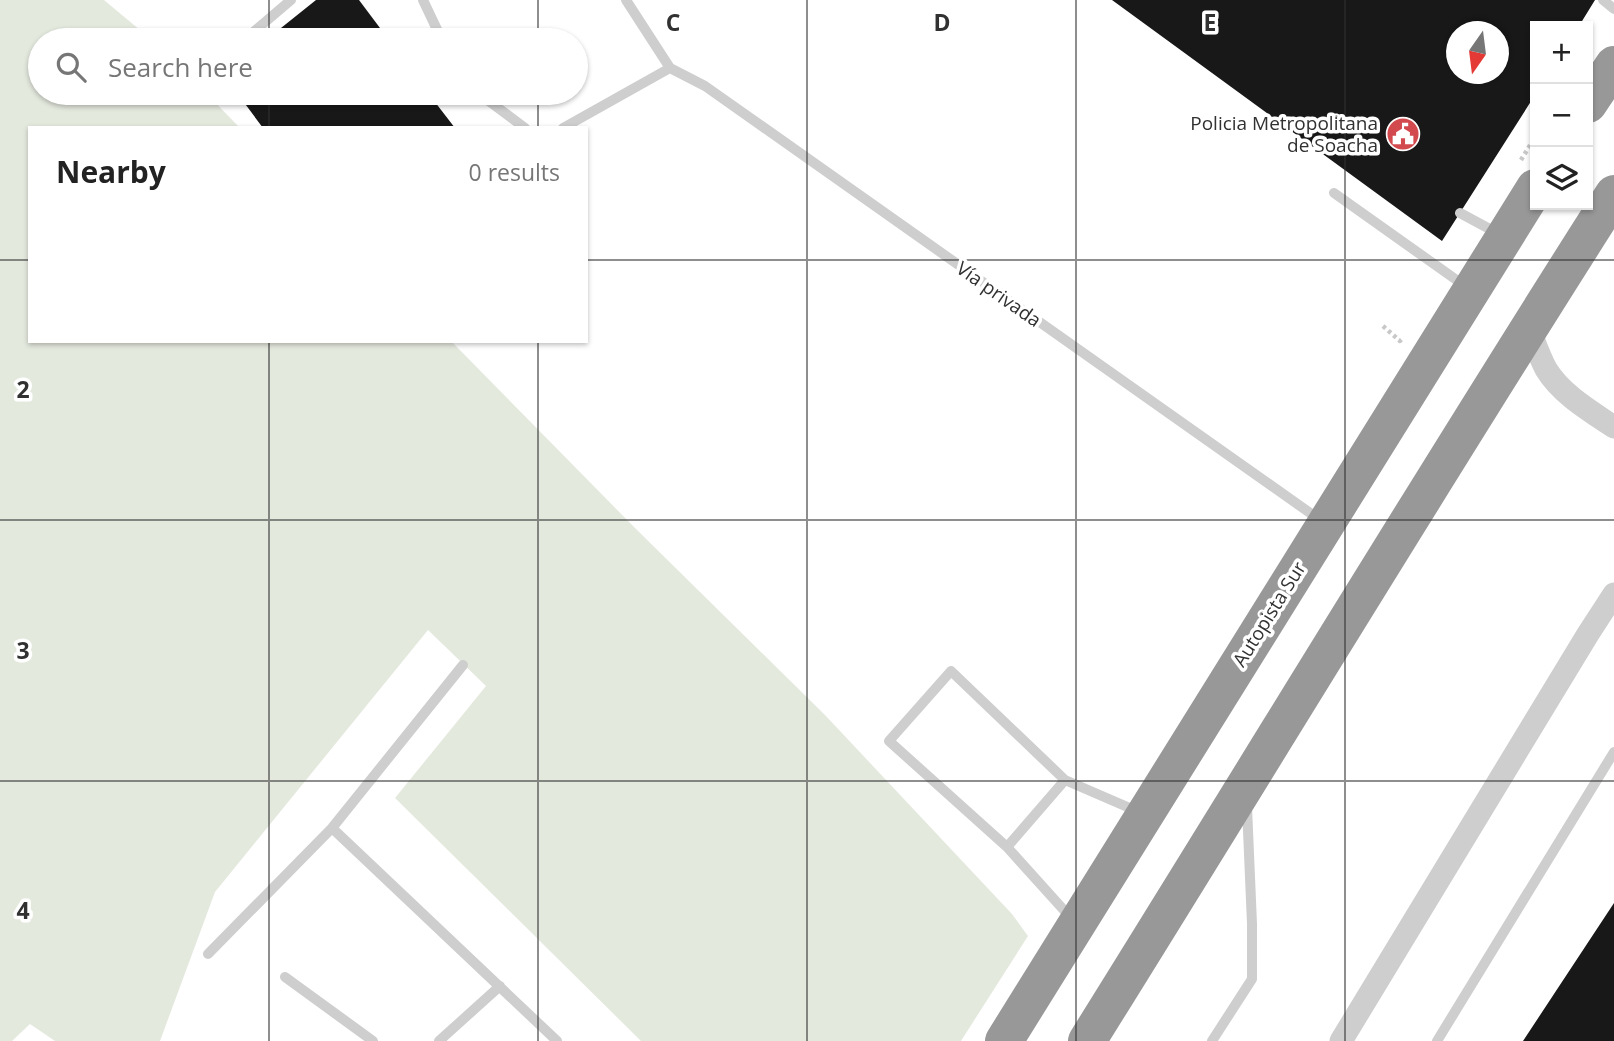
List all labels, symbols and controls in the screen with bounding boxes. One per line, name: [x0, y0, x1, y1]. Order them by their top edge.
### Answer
text: C: [666, 6, 680, 38]
text: D: [933, 6, 951, 38]
text: E: [1204, 6, 1216, 38]
north arrow: [1446, 21, 1509, 84]
map controls: [1530, 21, 1593, 210]
button: +: [1530, 21, 1593, 84]
search box: [28, 28, 588, 105]
icon: search: [52, 48, 90, 86]
text: Search here: [108, 49, 253, 85]
button: −: [1530, 84, 1593, 147]
place label: Policia Metropolitana de Soacha: [1190, 110, 1378, 158]
public building icon: Policia Metropolitana de Soacha: [1384, 115, 1422, 153]
button: layers: [1530, 147, 1593, 210]
text: Nearby: [56, 151, 166, 192]
text: 0 results: [469, 156, 560, 188]
street label: Vía privada: [951, 255, 1047, 333]
text: 2: [16, 373, 30, 405]
street label: Autopista Sur: [1226, 556, 1312, 672]
text: 3: [16, 634, 30, 666]
text: 4: [16, 894, 30, 926]

